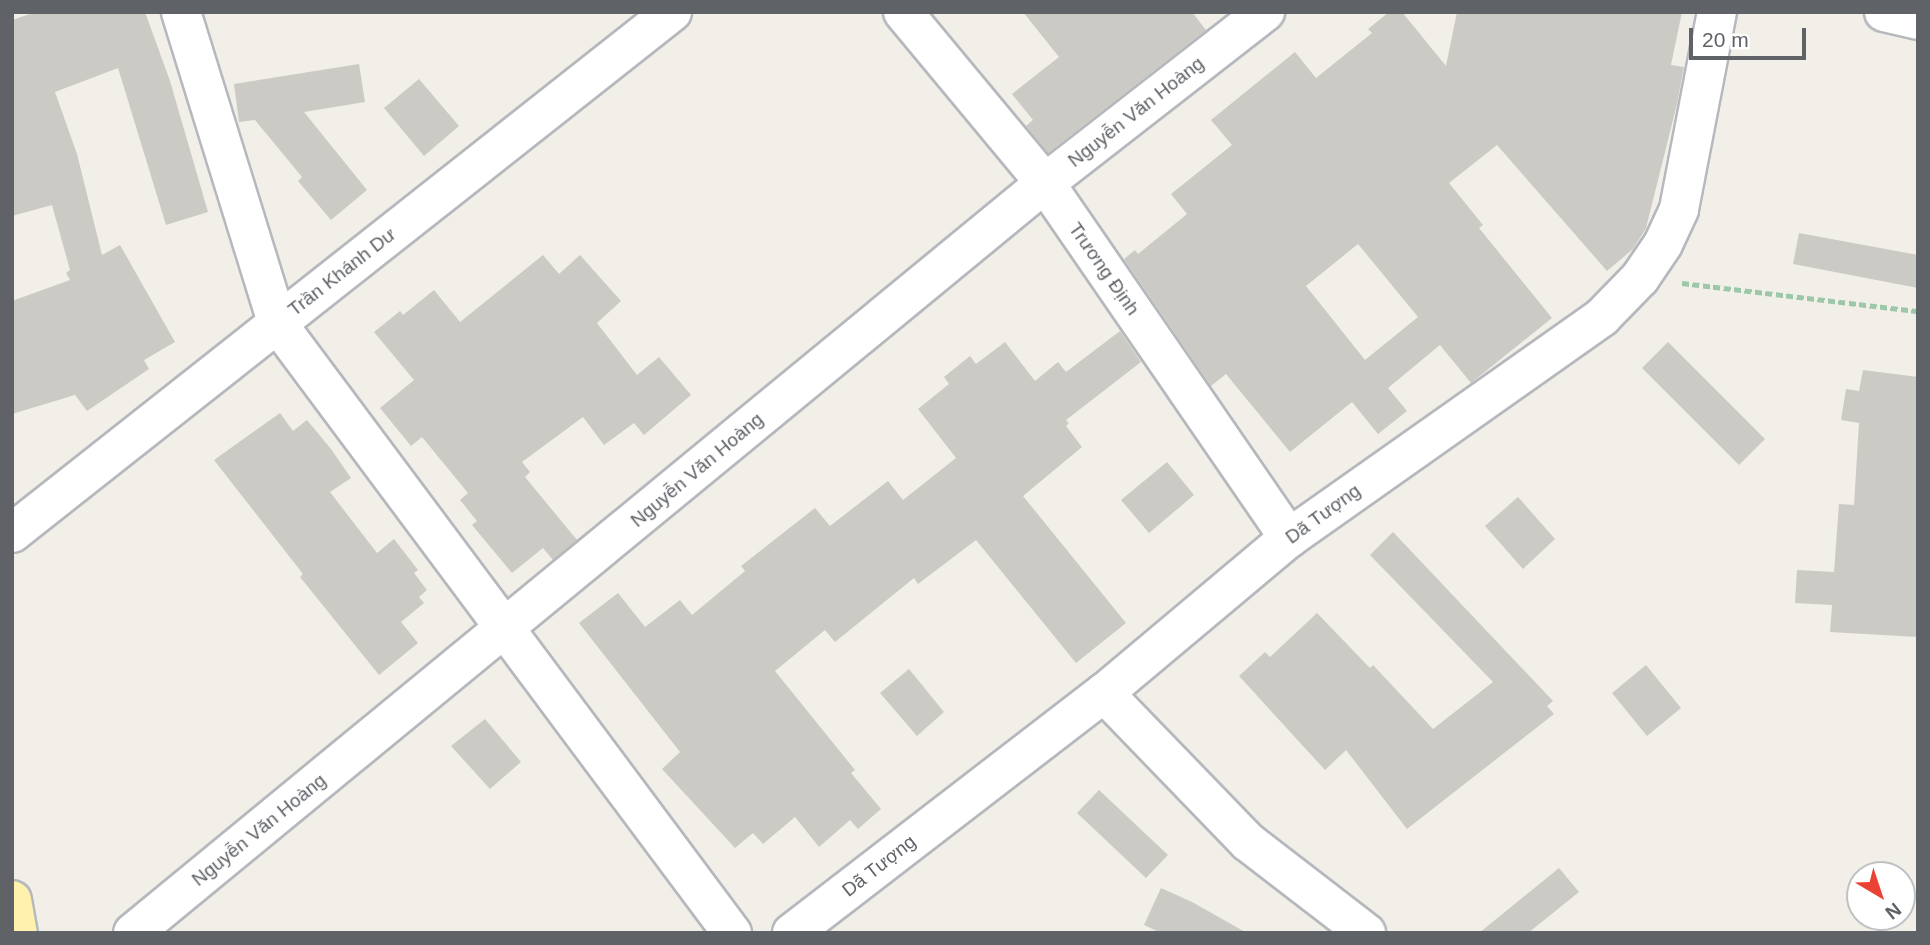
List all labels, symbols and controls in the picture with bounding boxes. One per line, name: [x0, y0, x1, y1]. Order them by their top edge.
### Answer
scale bar: [1692, 14, 1809, 58]
text: 20 m: [1702, 28, 1749, 51]
street label: Nguyễn Văn Hoàng: [1064, 52, 1208, 172]
street label: Trương Định: [1064, 218, 1144, 320]
street label: Trần Khánh Dư: [284, 223, 400, 321]
street label: Nguyễn Văn Hoàng: [626, 408, 768, 532]
street label: Dã Tượng: [1281, 479, 1365, 549]
street label: Nguyễn Văn Hoàng: [187, 769, 331, 891]
street label: Dã Tượng: [838, 830, 920, 902]
north arrow: [1846, 861, 1916, 931]
text: N: [1881, 899, 1905, 924]

